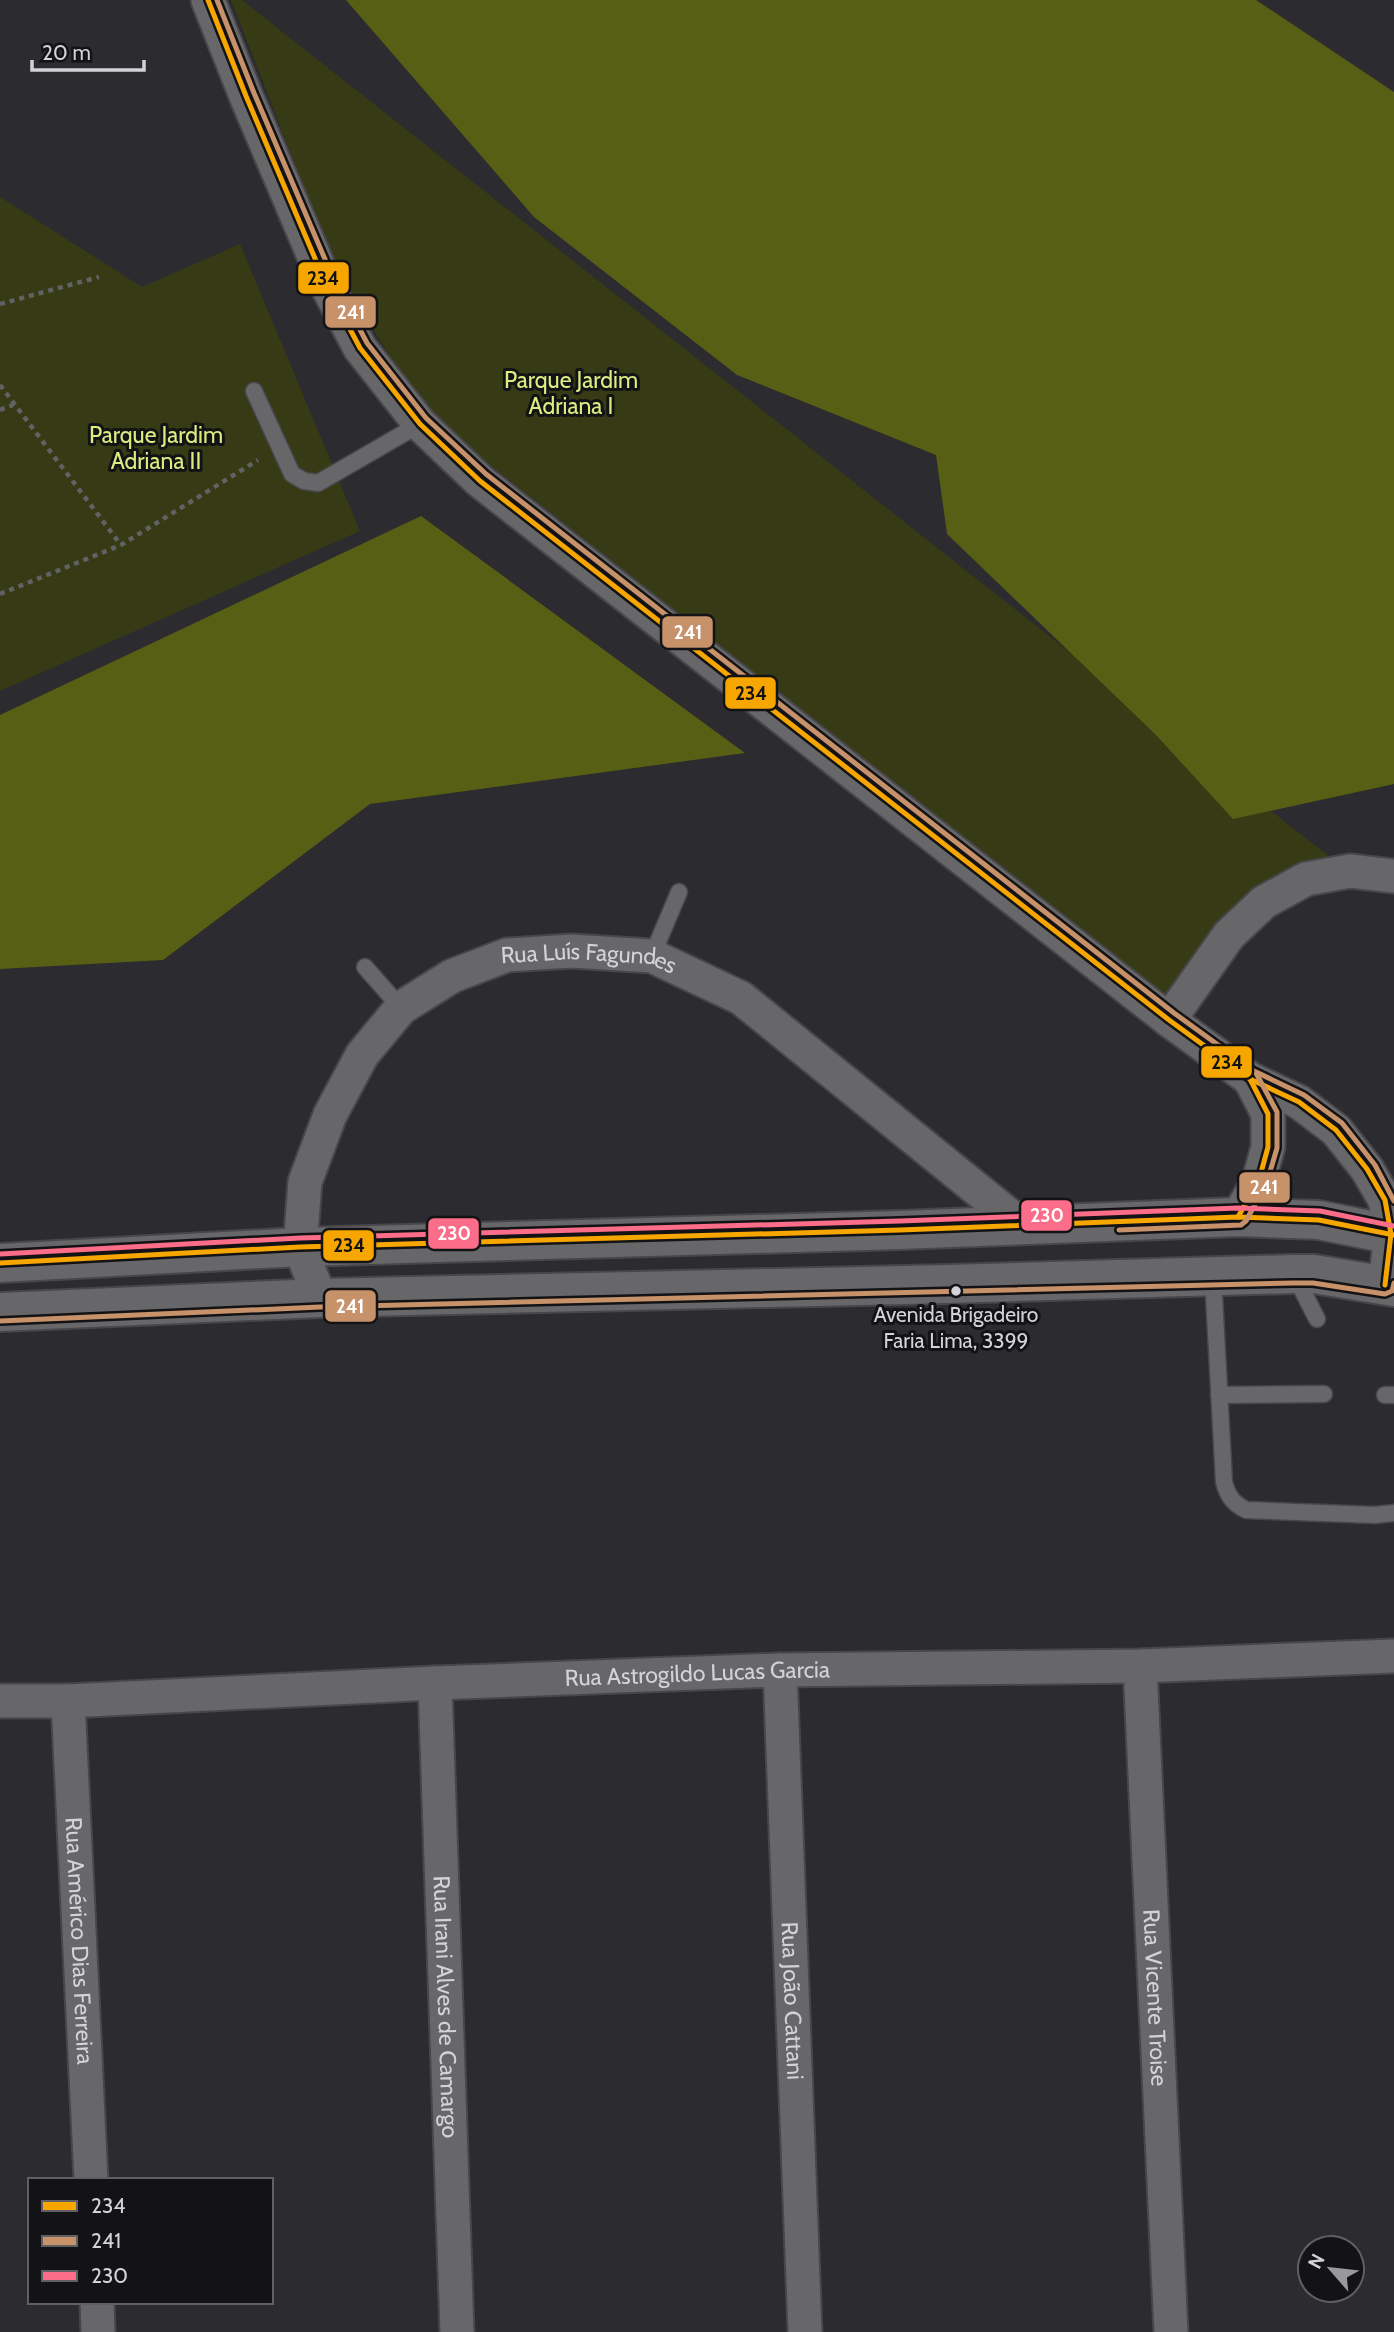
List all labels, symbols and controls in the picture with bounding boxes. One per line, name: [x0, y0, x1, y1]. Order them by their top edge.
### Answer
scale bar: [32, 28, 144, 72]
text: 20 m: [42, 40, 91, 65]
line badge: 234: [297, 261, 350, 295]
text: 234: [307, 267, 339, 290]
line badge: 241: [324, 295, 377, 329]
text: 241: [337, 301, 365, 324]
park label: Parque Jardim Adriana I: [504, 366, 638, 420]
park label: Parque Jardim Adriana II: [89, 421, 223, 475]
line badge: 241: [661, 615, 714, 649]
text: 241: [674, 621, 702, 644]
line badge: 234: [724, 676, 777, 710]
text: 234: [735, 682, 767, 705]
street label: Rua Luís Fagundes: [500, 937, 681, 980]
line badge: 234: [1200, 1045, 1253, 1079]
text: 234: [1211, 1051, 1243, 1074]
line badge: 241: [1238, 1171, 1291, 1204]
text: 241: [1250, 1176, 1278, 1199]
line badge: 230: [1020, 1199, 1073, 1232]
text: 230: [1030, 1204, 1064, 1227]
line badge: 230: [427, 1217, 480, 1250]
text: 230: [437, 1222, 471, 1245]
line badge: 234: [322, 1229, 375, 1262]
text: 234: [333, 1234, 365, 1257]
marker: Avenida Brigadeiro Faria Lima, 3399: [949, 1284, 963, 1298]
line badge: 241: [324, 1289, 377, 1323]
text: 241: [336, 1295, 364, 1318]
place label: Avenida Brigadeiro Faria Lima, 3399: [874, 1302, 1038, 1353]
street label: Rua Astrogildo Lucas Garcia: [564, 1655, 830, 1692]
street label: Rua Américo Dias Ferreira: [60, 1816, 99, 2065]
street label: Rua Irani Alves de Camargo: [428, 1875, 464, 2139]
street label: Rua Vicente Troise: [1137, 1908, 1174, 2087]
street label: Rua João Cattani: [776, 1921, 809, 2080]
legend: [28, 2178, 273, 2304]
text: 234: [91, 2193, 126, 2218]
text: 241: [91, 2228, 121, 2253]
north arrow: [1296, 2234, 1366, 2304]
text: N: [1303, 2250, 1330, 2273]
text: 230: [91, 2263, 128, 2288]

